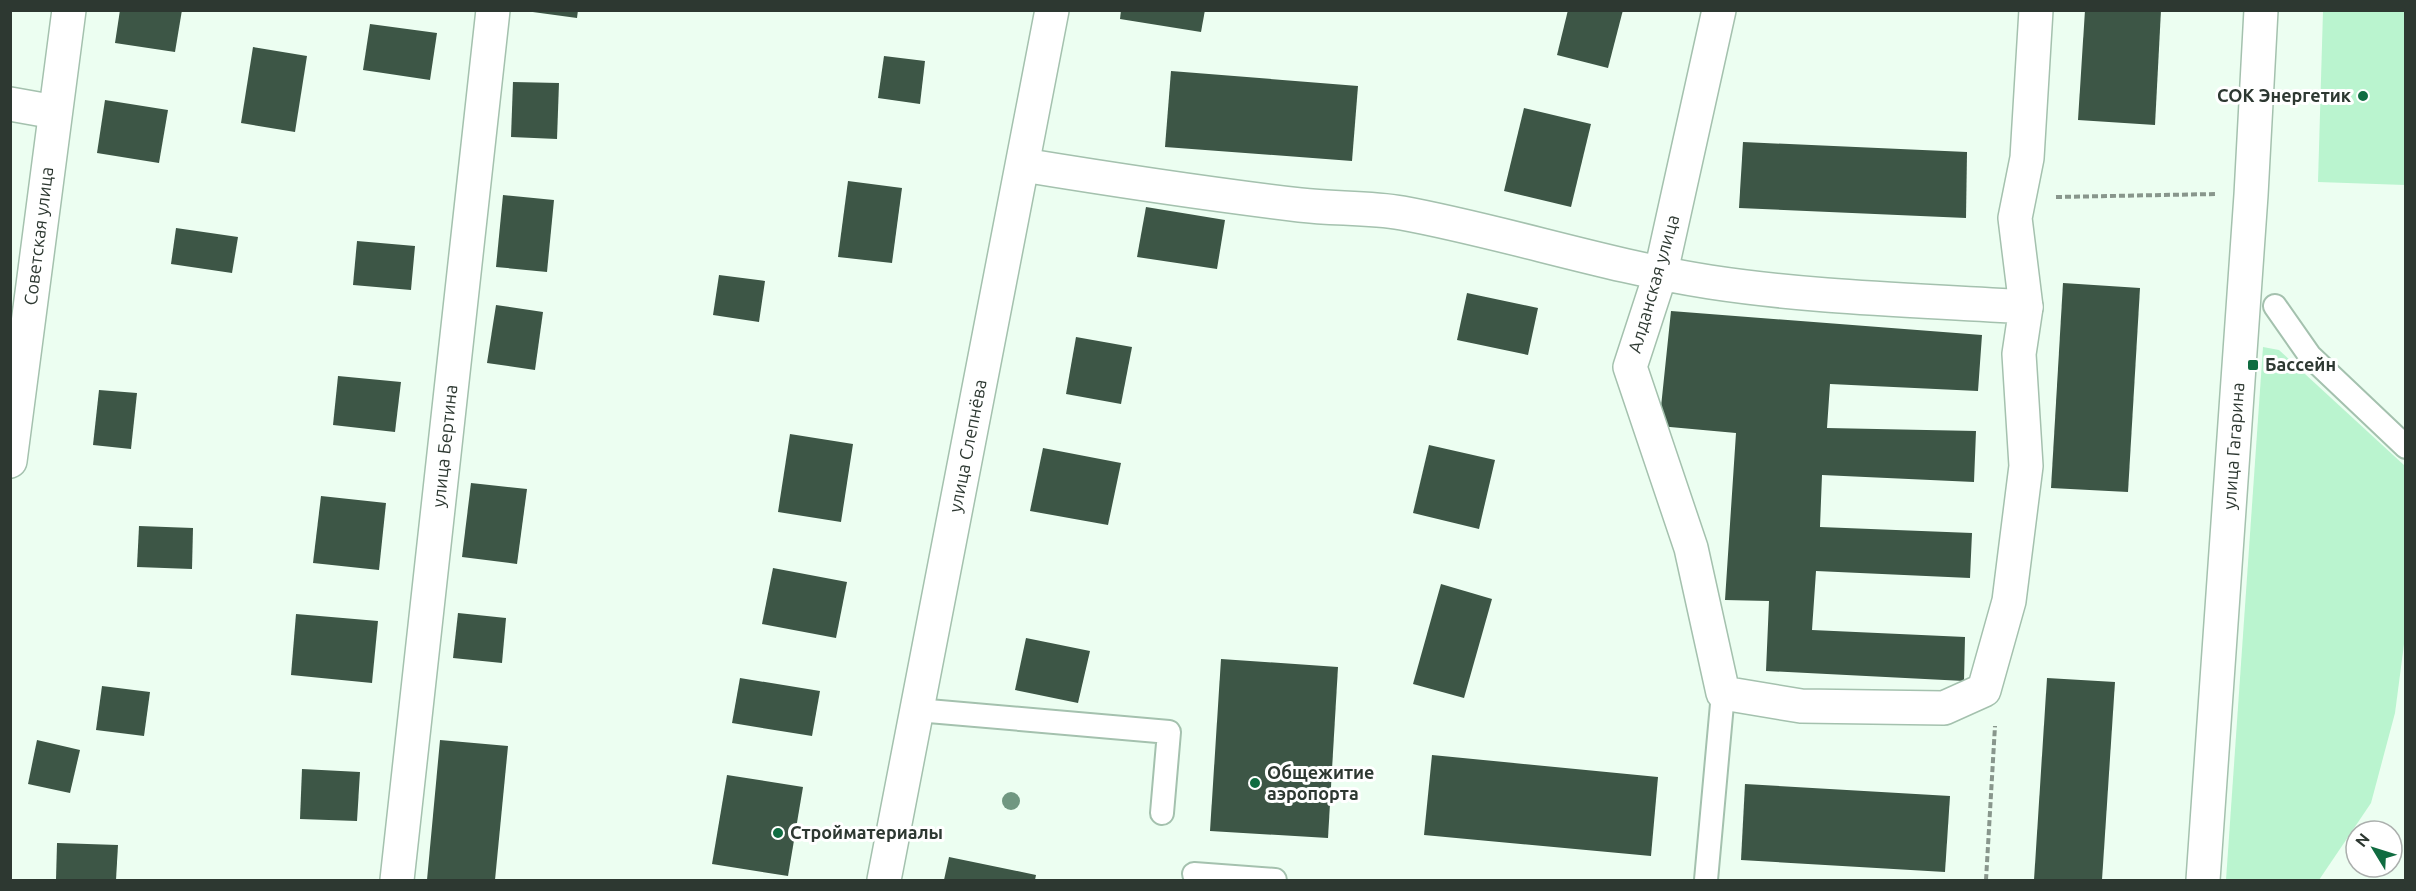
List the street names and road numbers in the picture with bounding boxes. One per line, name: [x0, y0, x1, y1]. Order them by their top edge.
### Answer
street label: Советская улица: [20, 165, 56, 306]
street label: Алданская улица: [1624, 212, 1682, 355]
street label: улица Слепнёва: [944, 378, 990, 514]
street label: улица Гагарина: [2219, 382, 2247, 510]
street label: улица Бертина: [428, 384, 460, 508]

